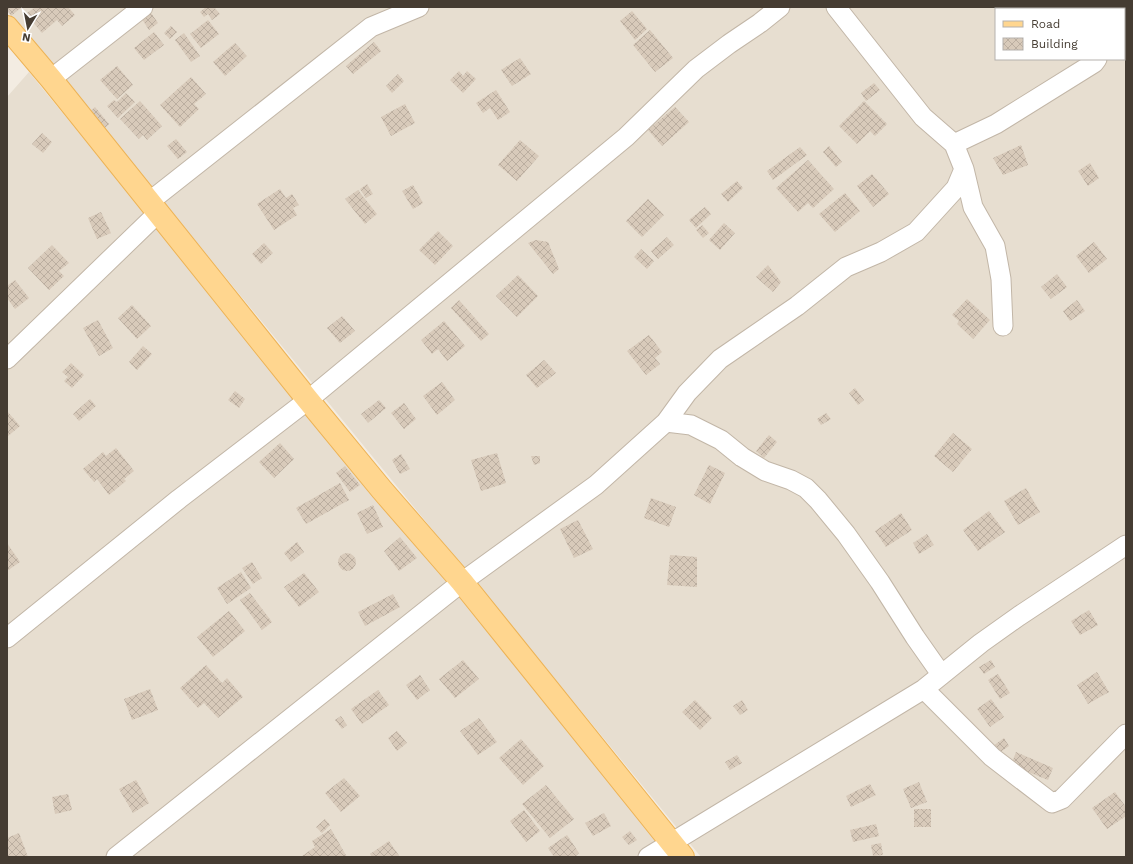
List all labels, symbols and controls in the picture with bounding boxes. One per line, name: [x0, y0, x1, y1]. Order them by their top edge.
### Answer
north arrow: [8, 8, 48, 48]
legend: [995, 8, 1125, 60]
text: Road: [1031, 17, 1060, 31]
text: N: [21, 30, 31, 44]
text: Building: [1031, 37, 1078, 51]

